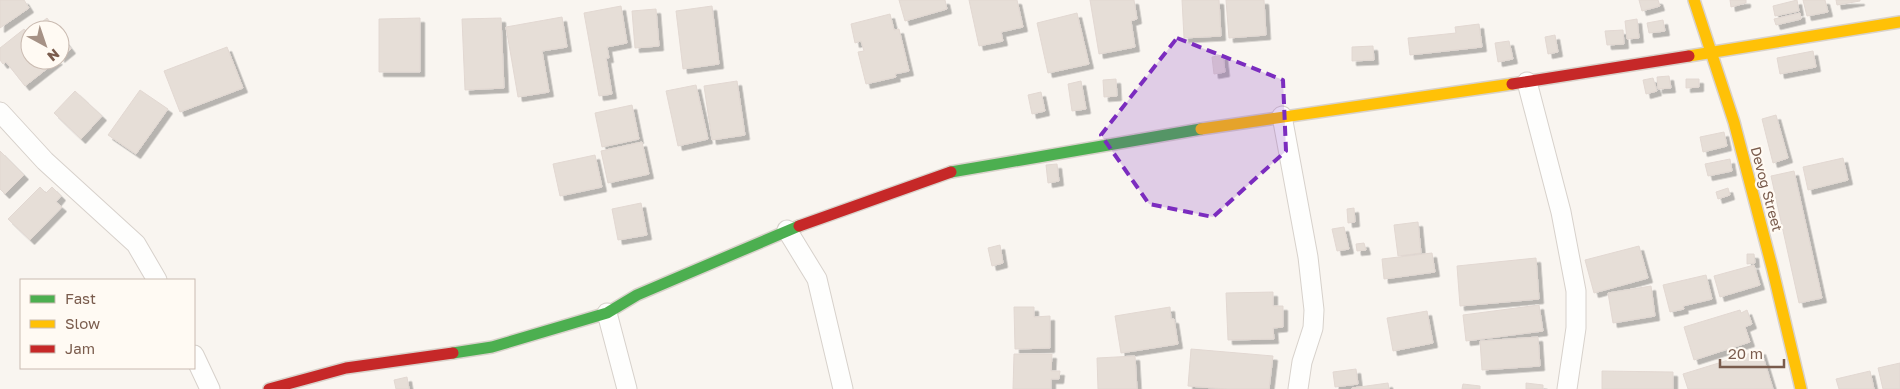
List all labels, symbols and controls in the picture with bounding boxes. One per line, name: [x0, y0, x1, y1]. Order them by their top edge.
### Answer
north arrow: [20, 20, 70, 70]
text: N: [44, 45, 63, 65]
street label: Devog Street: [1748, 145, 1786, 233]
legend: [20, 279, 195, 369]
text: Fast: [65, 289, 96, 307]
text: Slow: [65, 314, 100, 332]
scale bar: [1720, 336, 1784, 368]
text: Jam: [65, 339, 95, 357]
text: 20 m: [1728, 344, 1763, 362]

